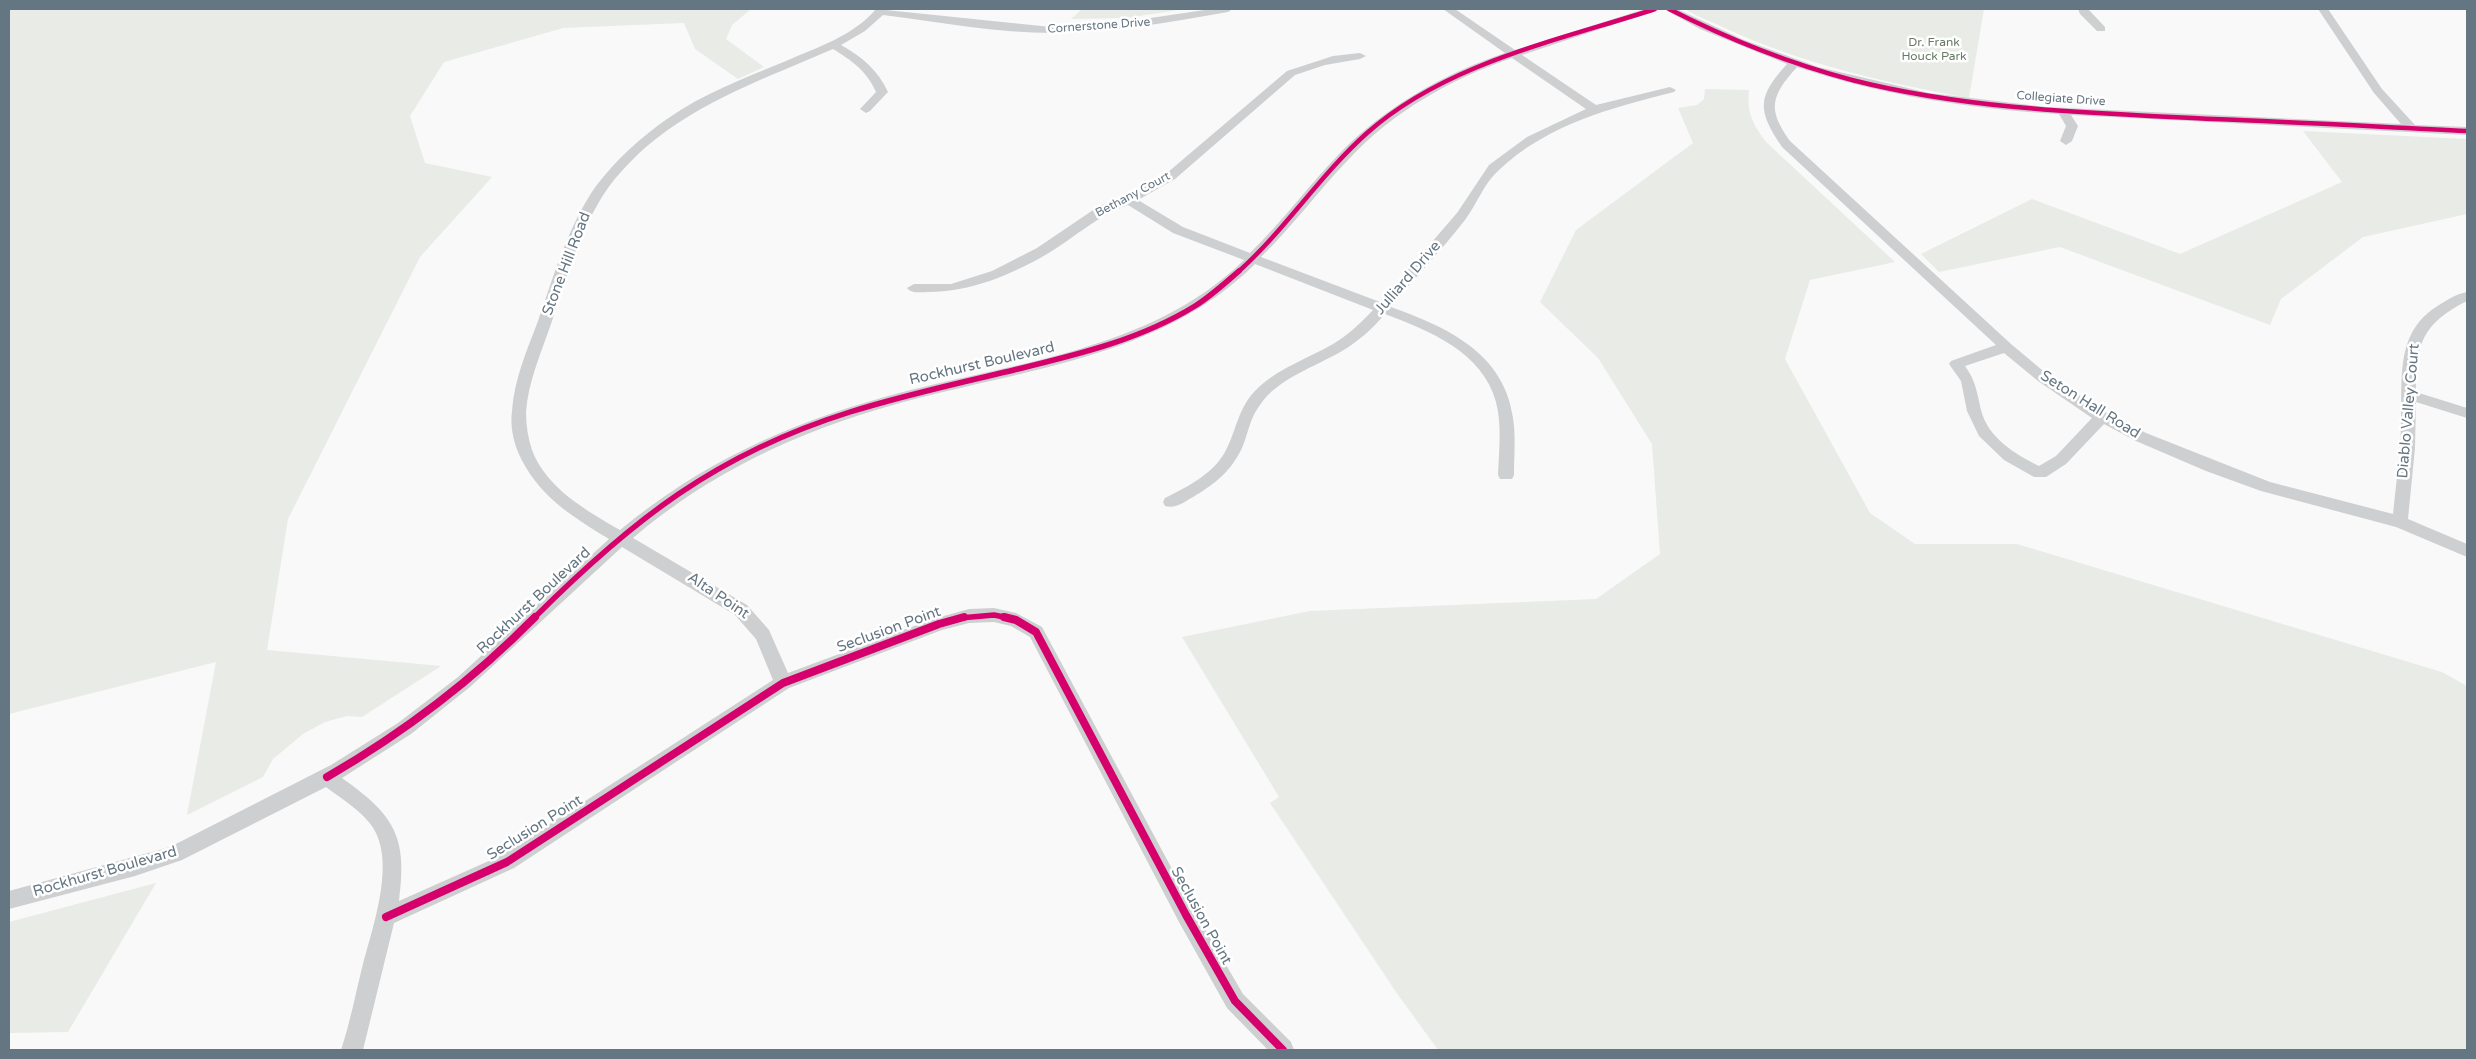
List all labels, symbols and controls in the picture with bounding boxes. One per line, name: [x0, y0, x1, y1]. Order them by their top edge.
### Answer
street label: Cornerstone Drive: [1047, 15, 1151, 37]
park label: Dr. Frank Houck Park: [1901, 36, 1967, 64]
street label: Collegiate Drive: [2016, 89, 2106, 109]
street label: Bethany Court: [1093, 169, 1173, 221]
street label: Stone Hill Road: [539, 210, 595, 318]
street label: Julliard Drive: [1371, 238, 1445, 318]
street label: Rockhurst Boulevard: [908, 339, 1056, 389]
street label: Diablo Valley Court: [2394, 343, 2424, 479]
street label: Seton Hall Road: [2037, 367, 2143, 443]
street label: Rockhurst Boulevard: [473, 544, 595, 658]
street label: Alta Point: [684, 569, 752, 623]
street label: Seclusion Point: [835, 603, 943, 657]
street label: Seclusion Point: [484, 791, 586, 865]
street label: Rockhurst Boulevard: [31, 843, 179, 901]
street label: Seclusion Point: [1167, 864, 1235, 968]

